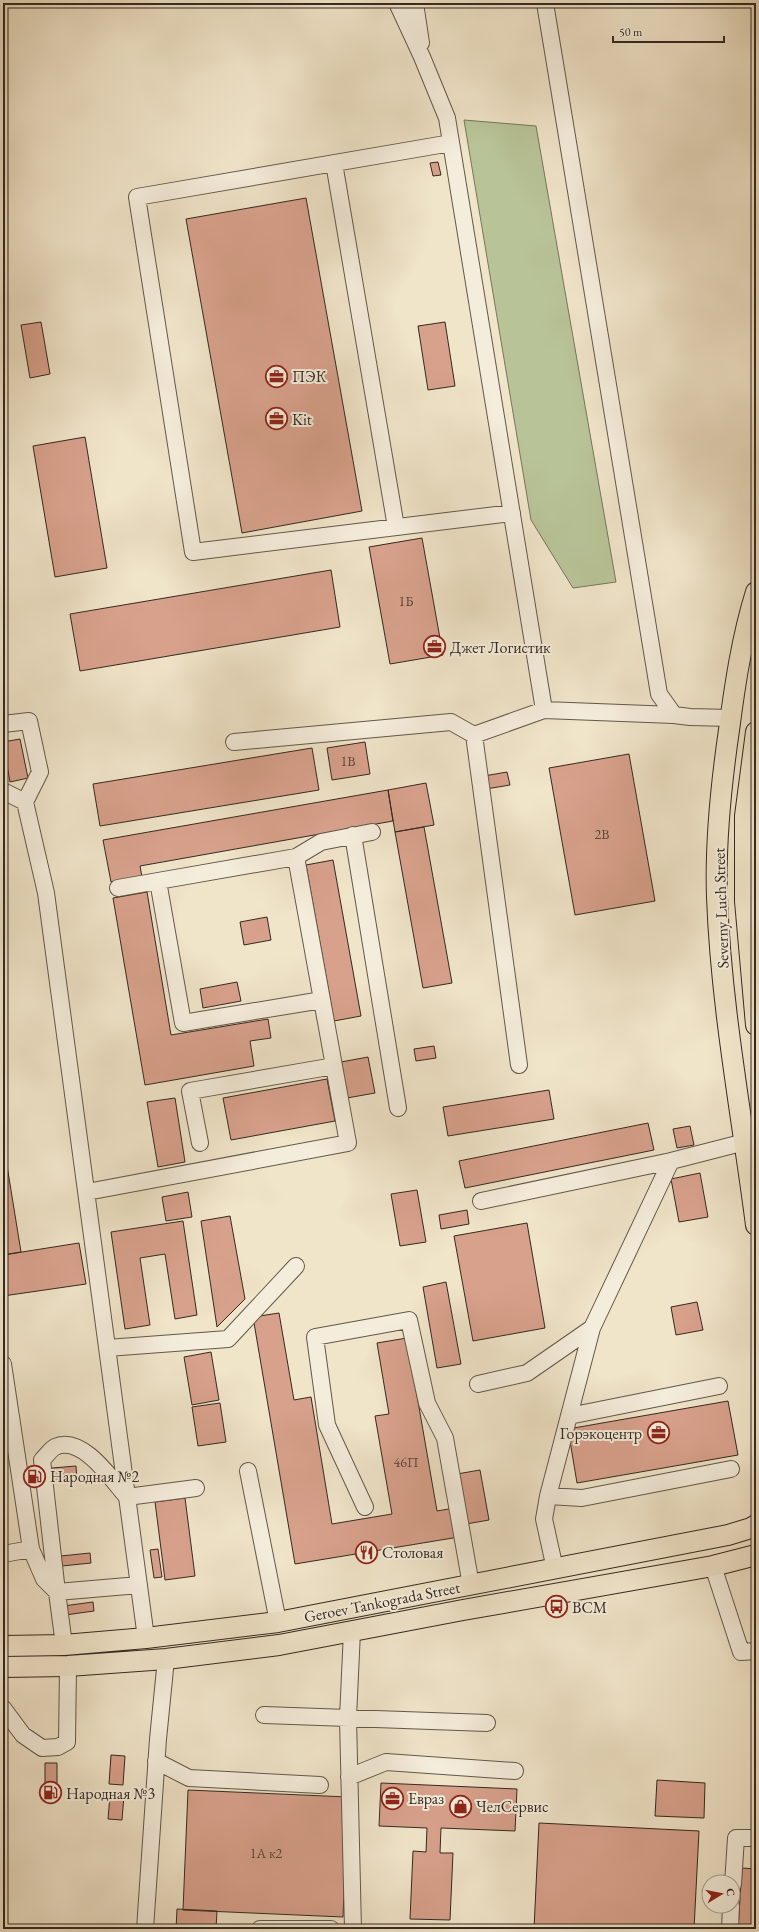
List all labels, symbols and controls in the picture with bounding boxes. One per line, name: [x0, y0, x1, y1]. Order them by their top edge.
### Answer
scale bar: [613, 18, 724, 44]
text: 50 m: [619, 24, 643, 40]
office icon: ПЭК: [264, 363, 290, 389]
place label: ПЭК: [292, 366, 327, 387]
office icon: Kit: [263, 406, 289, 432]
place label: Kit: [292, 409, 312, 430]
house number: 1Б: [399, 592, 413, 610]
office icon: Джет Логистик: [422, 634, 448, 660]
place label: Джет Логистик: [450, 637, 551, 658]
house number: 1В: [341, 752, 355, 770]
house number: 2В: [595, 825, 609, 843]
street label: Severny Luch Street: [708, 847, 734, 969]
office icon: Горэкоцентр: [645, 1420, 671, 1446]
place label: Горэкоцентр: [560, 1423, 642, 1444]
house number: 46П: [393, 1453, 419, 1471]
fuel station icon: Народная №2: [22, 1463, 48, 1489]
place label: Народная №2: [50, 1466, 139, 1487]
restaurant icon: Столовая: [354, 1539, 380, 1565]
place label: Столовая: [382, 1542, 443, 1563]
street label: Geroev Tankograda Street: [302, 1577, 462, 1627]
bus stop icon: ВСМ: [544, 1594, 570, 1620]
place label: ВСМ: [572, 1597, 607, 1618]
fuel station icon: Народная №3: [37, 1780, 63, 1806]
place label: Народная №3: [66, 1783, 155, 1804]
office icon: Евраз: [379, 1785, 405, 1811]
place label: Евраз: [408, 1788, 444, 1809]
shop icon: ЧелСервис: [448, 1793, 474, 1819]
place label: ЧелСервис: [476, 1796, 548, 1817]
house number: 1А к2: [250, 1844, 283, 1862]
north arrow: [701, 1874, 741, 1914]
text: С: [723, 1887, 738, 1898]

